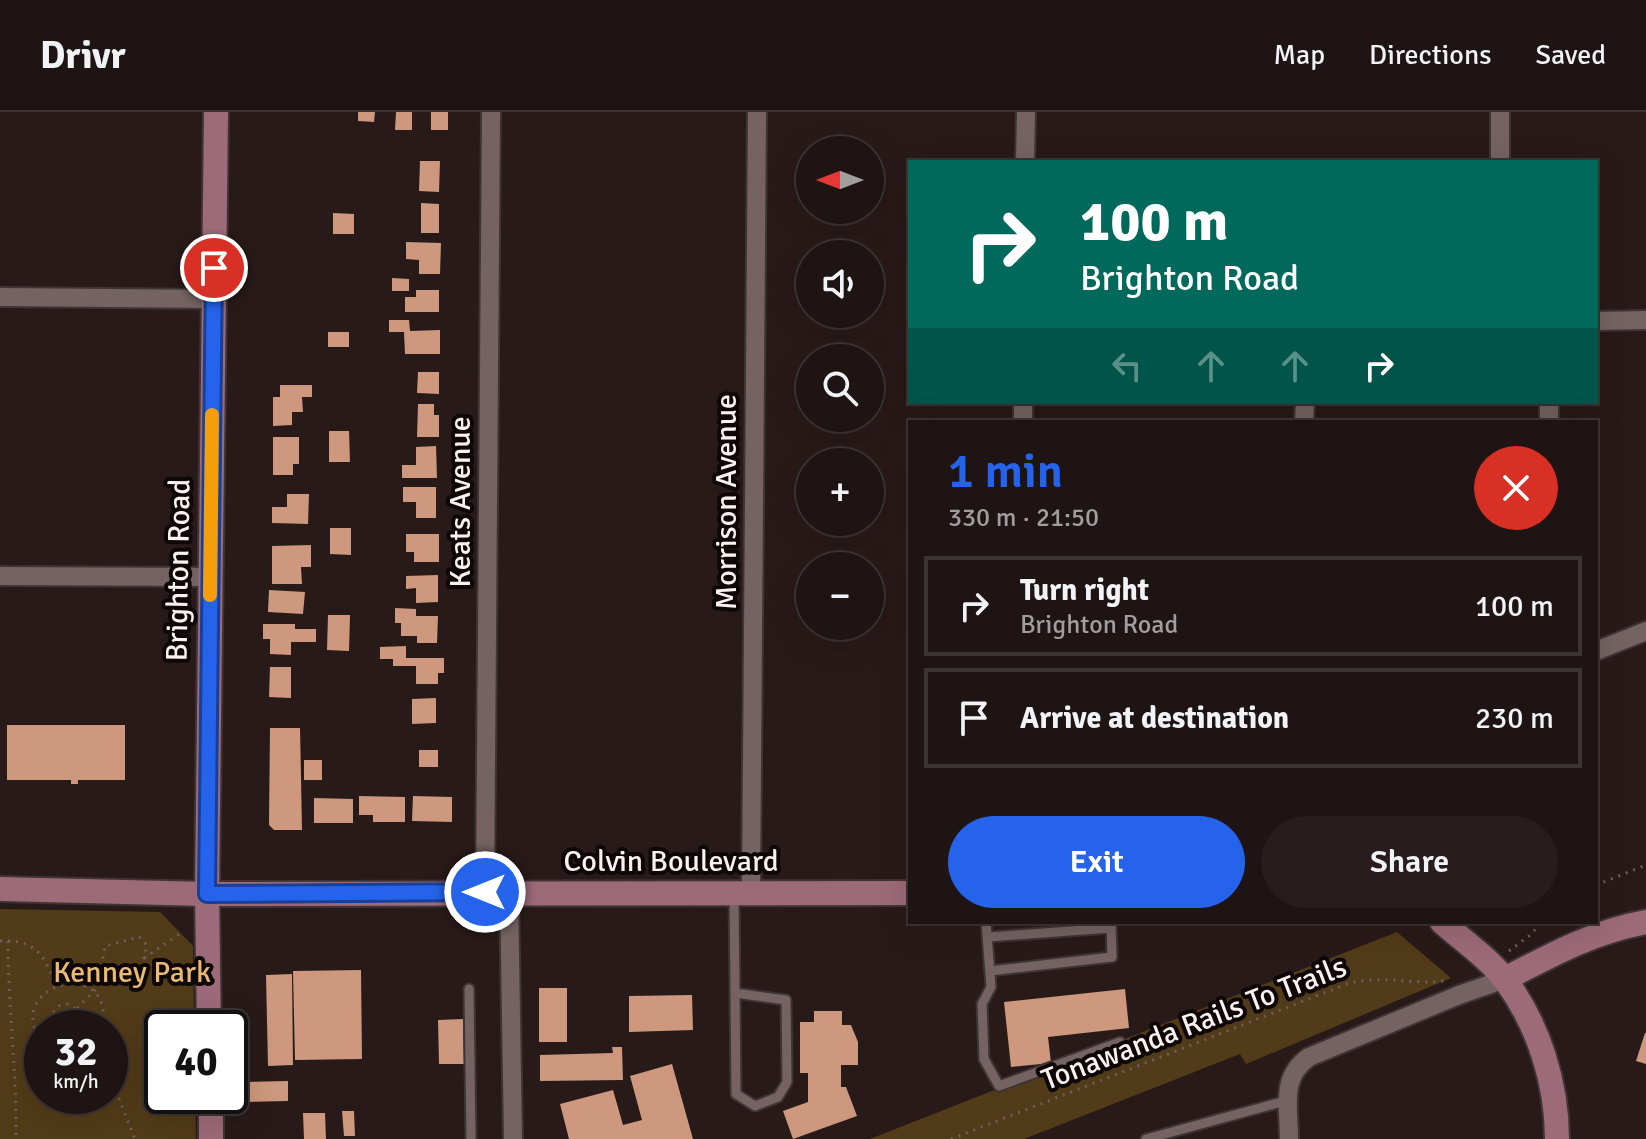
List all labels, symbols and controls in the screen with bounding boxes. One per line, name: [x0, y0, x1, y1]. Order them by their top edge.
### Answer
text: Drivr: [40, 32, 126, 79]
text: Map: [1273, 38, 1325, 72]
text: Directions: [1369, 38, 1491, 72]
text: Saved: [1535, 38, 1606, 72]
north arrow: [796, 136, 884, 224]
map controls: [796, 136, 884, 640]
text: 100 m: [1080, 187, 1228, 256]
icon: right: [948, 192, 1052, 296]
pin: [180, 234, 248, 302]
button: sound: [796, 240, 884, 328]
icon: arrive: [192, 246, 236, 290]
text: Brighton Road: [1080, 256, 1299, 301]
button: search: [796, 344, 884, 432]
icon: left: [1105, 344, 1149, 388]
icon: ahead: [1189, 344, 1233, 388]
icon: ahead: [1273, 344, 1317, 388]
icon: right: [1357, 344, 1401, 388]
street label: Morrison Avenue: [708, 394, 745, 610]
street label: Keats Avenue: [442, 416, 479, 588]
text: 1 min: [948, 442, 1063, 501]
button: close: [1474, 446, 1558, 530]
button: +: [796, 448, 884, 536]
street label: Brighton Road: [158, 478, 199, 662]
text: 330 m · 21:50: [948, 502, 1099, 534]
button: −: [796, 552, 884, 640]
text: Turn right: [1020, 572, 1149, 609]
icon: right: [952, 584, 996, 628]
text: 100 m: [1475, 588, 1554, 625]
text: Brighton Road: [1020, 609, 1178, 641]
icon: arrive: [952, 696, 996, 740]
text: Arrive at destination: [1020, 700, 1289, 737]
text: 230 m: [1475, 700, 1554, 737]
button: Exit: [948, 816, 1245, 908]
button: Share: [1261, 816, 1558, 908]
street label: Colvin Boulevard: [563, 843, 779, 880]
position arrow: [443, 850, 527, 934]
street label: Tonawanda Rails To Trails: [1037, 948, 1352, 1099]
park label: Kenney Park: [53, 954, 211, 991]
speed limit sign: 40: [144, 1010, 248, 1114]
text: 32: [54, 1027, 98, 1077]
text: km/h: [53, 1069, 99, 1094]

